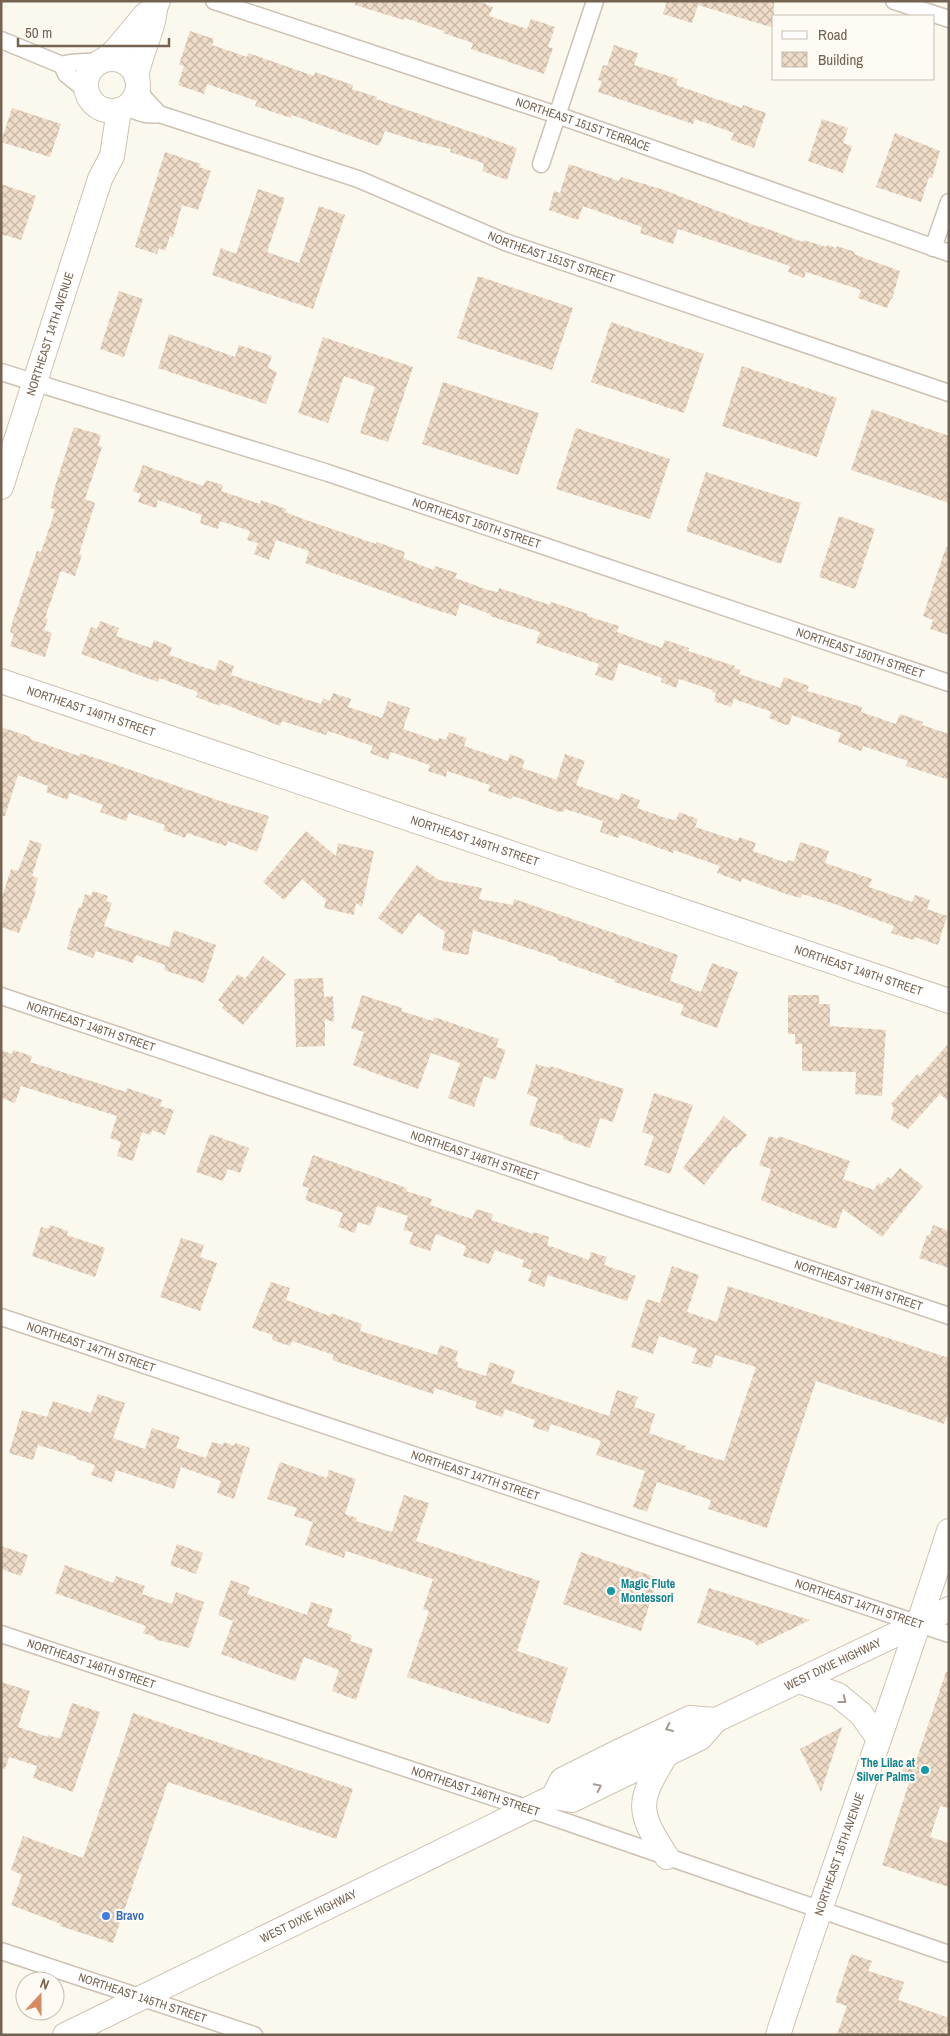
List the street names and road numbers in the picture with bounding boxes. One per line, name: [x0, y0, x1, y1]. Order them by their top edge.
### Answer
street label: NORTHEAST 151ST TERRACE: [513, 94, 652, 155]
street label: NORTHEAST 151ST STREET: [485, 228, 617, 287]
street label: NORTHEAST 14TH AVENUE: [23, 270, 78, 398]
street label: NORTHEAST 150TH STREET: [410, 494, 543, 552]
street label: NORTHEAST 150TH STREET: [794, 624, 926, 682]
street label: NORTHEAST 149TH STREET: [25, 682, 157, 740]
street label: NORTHEAST 149TH STREET: [409, 812, 541, 870]
street label: NORTHEAST 149TH STREET: [792, 941, 925, 1000]
street label: NORTHEAST 148TH STREET: [25, 997, 157, 1055]
street label: NORTHEAST 148TH STREET: [409, 1127, 541, 1185]
street label: NORTHEAST 148TH STREET: [792, 1256, 925, 1315]
street label: NORTHEAST 147TH STREET: [25, 1318, 157, 1376]
street label: NORTHEAST 147TH STREET: [409, 1447, 541, 1504]
street label: NORTHEAST 147TH STREET: [793, 1575, 926, 1633]
street label: WEST DIXIE HIGHWAY: [782, 1634, 884, 1694]
street label: NORTHEAST 146TH STREET: [25, 1635, 157, 1693]
street label: NORTHEAST 146TH STREET: [409, 1763, 542, 1820]
street label: NORTHEAST 16TH AVENUE: [811, 1790, 868, 1918]
street label: WEST DIXIE HIGHWAY: [258, 1886, 360, 1947]
street label: NORTHEAST 145TH STREET: [76, 1969, 209, 2027]

